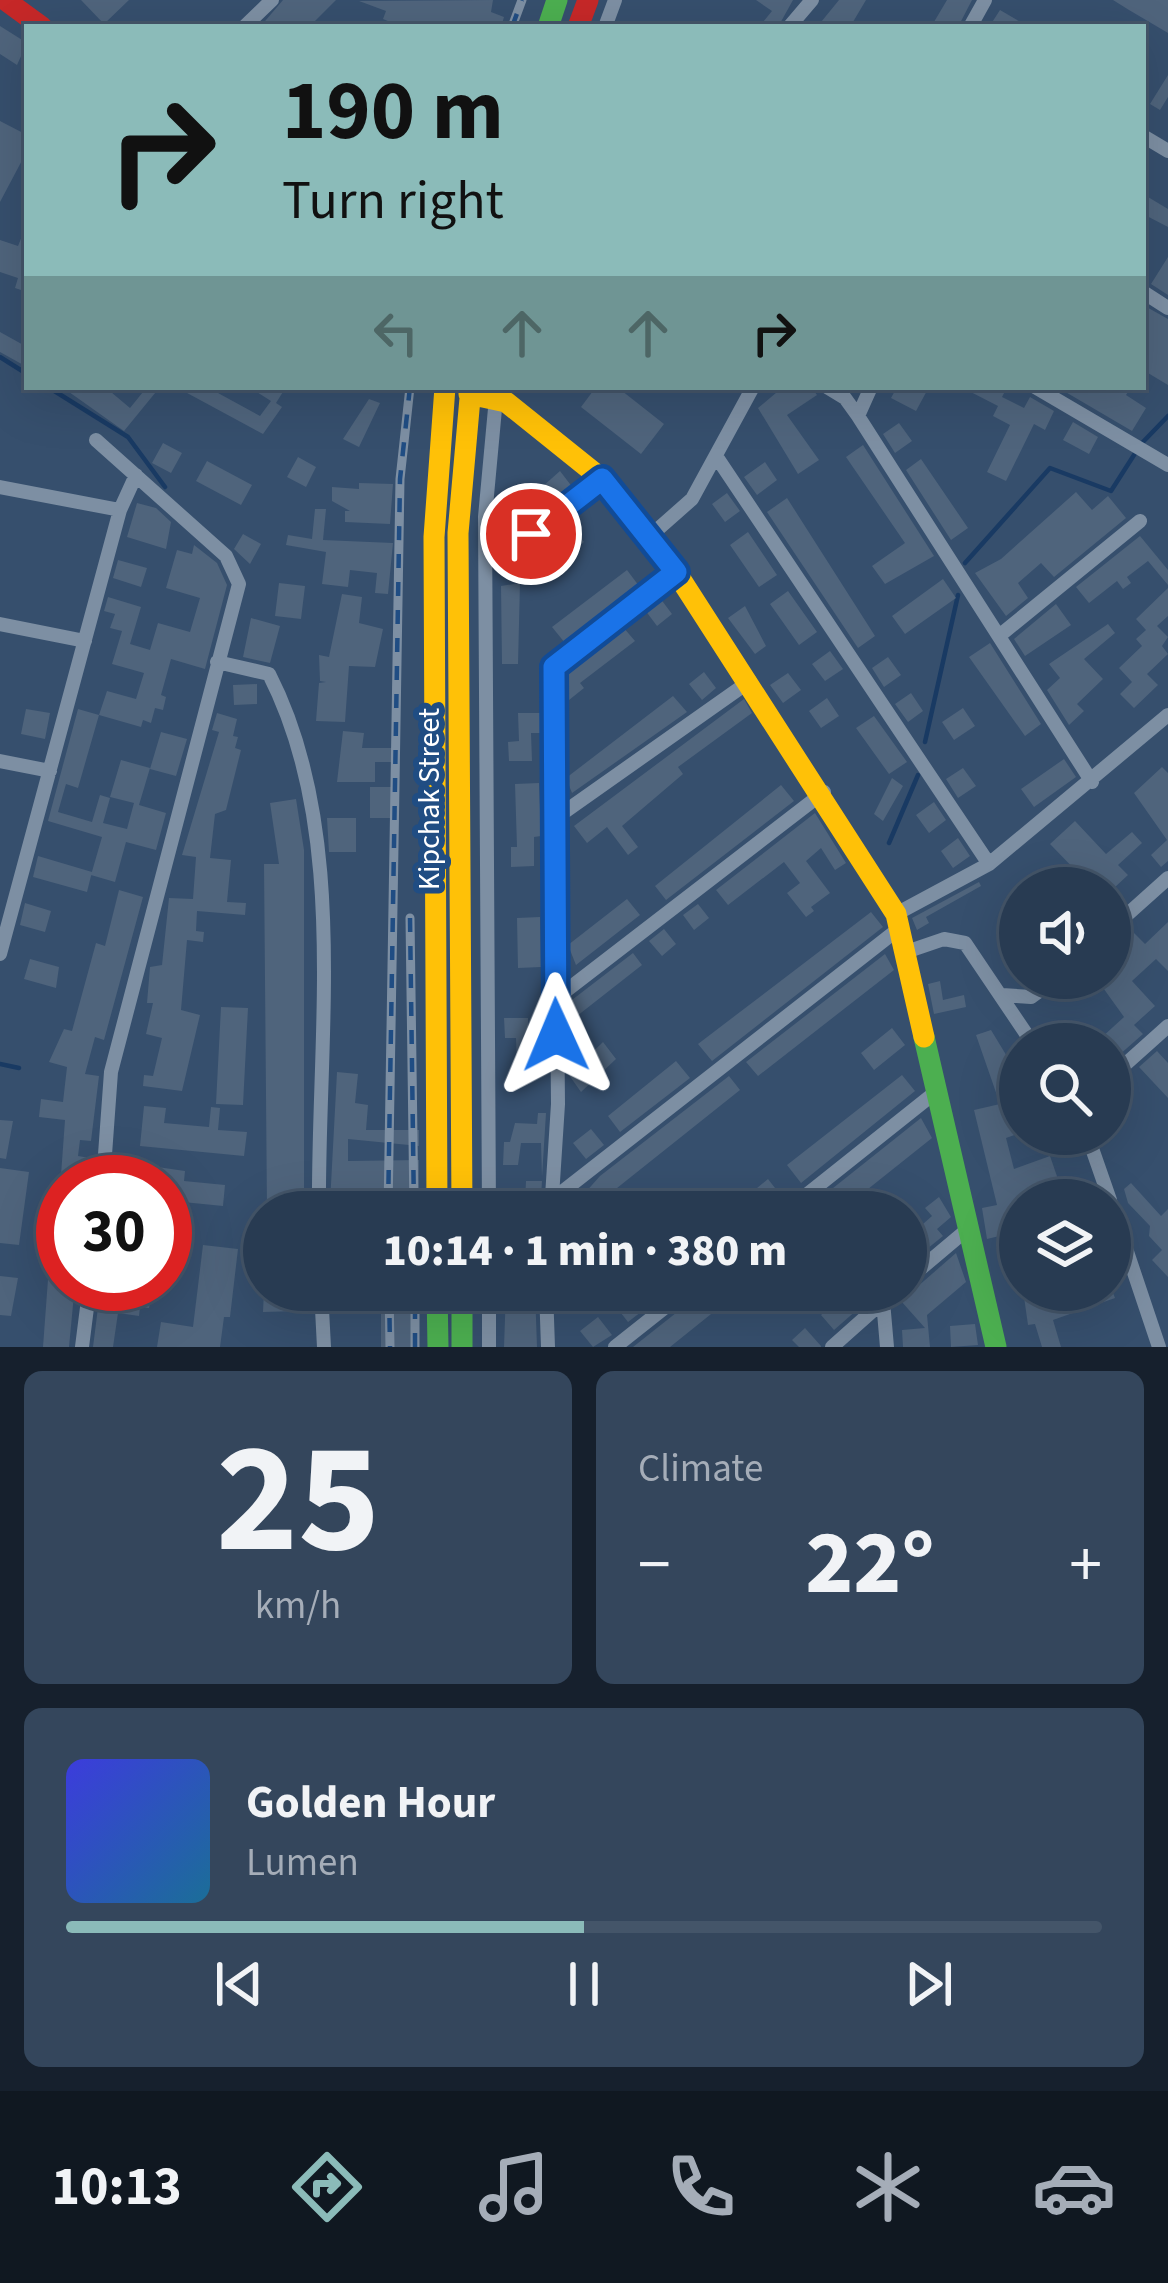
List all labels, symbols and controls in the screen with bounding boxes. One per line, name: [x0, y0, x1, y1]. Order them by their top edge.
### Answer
text: 190 m: [282, 52, 504, 172]
icon: right: [84, 72, 240, 228]
text: Turn right: [282, 163, 504, 240]
icon: left: [363, 300, 429, 366]
icon: ahead: [489, 300, 555, 366]
icon: ahead: [615, 300, 681, 366]
icon: right: [741, 300, 807, 366]
pin: [480, 483, 582, 585]
icon: arrive: [498, 501, 564, 567]
street label: Kipchak Street: [408, 708, 451, 890]
map controls: [999, 867, 1131, 1311]
button: sound: [999, 867, 1131, 999]
position arrow: [493, 972, 619, 1098]
button: search: [999, 1023, 1131, 1155]
speed limit sign: 30: [36, 1155, 192, 1311]
button: layers: [999, 1179, 1131, 1311]
text: 10:14 · 1 min · 380 m: [383, 1219, 787, 1283]
text: 25: [216, 1389, 380, 1611]
text: Climate: [638, 1441, 763, 1497]
text: 22°: [805, 1500, 935, 1628]
text: −: [638, 1518, 671, 1612]
text: +: [1069, 1518, 1102, 1612]
text: km/h: [255, 1578, 341, 1634]
text: Golden Hour: [246, 1771, 495, 1835]
text: Lumen: [246, 1835, 359, 1891]
icon: previous: [206, 1951, 272, 2017]
icon: pause: [551, 1951, 617, 2017]
icon: next: [896, 1951, 962, 2017]
icon: directions: [285, 2145, 369, 2229]
icon: music: [472, 2145, 556, 2229]
icon: phone: [659, 2145, 743, 2229]
icon: climate: [846, 2145, 930, 2229]
icon: car: [1032, 2145, 1116, 2229]
text: 10:13: [51, 2149, 182, 2226]

